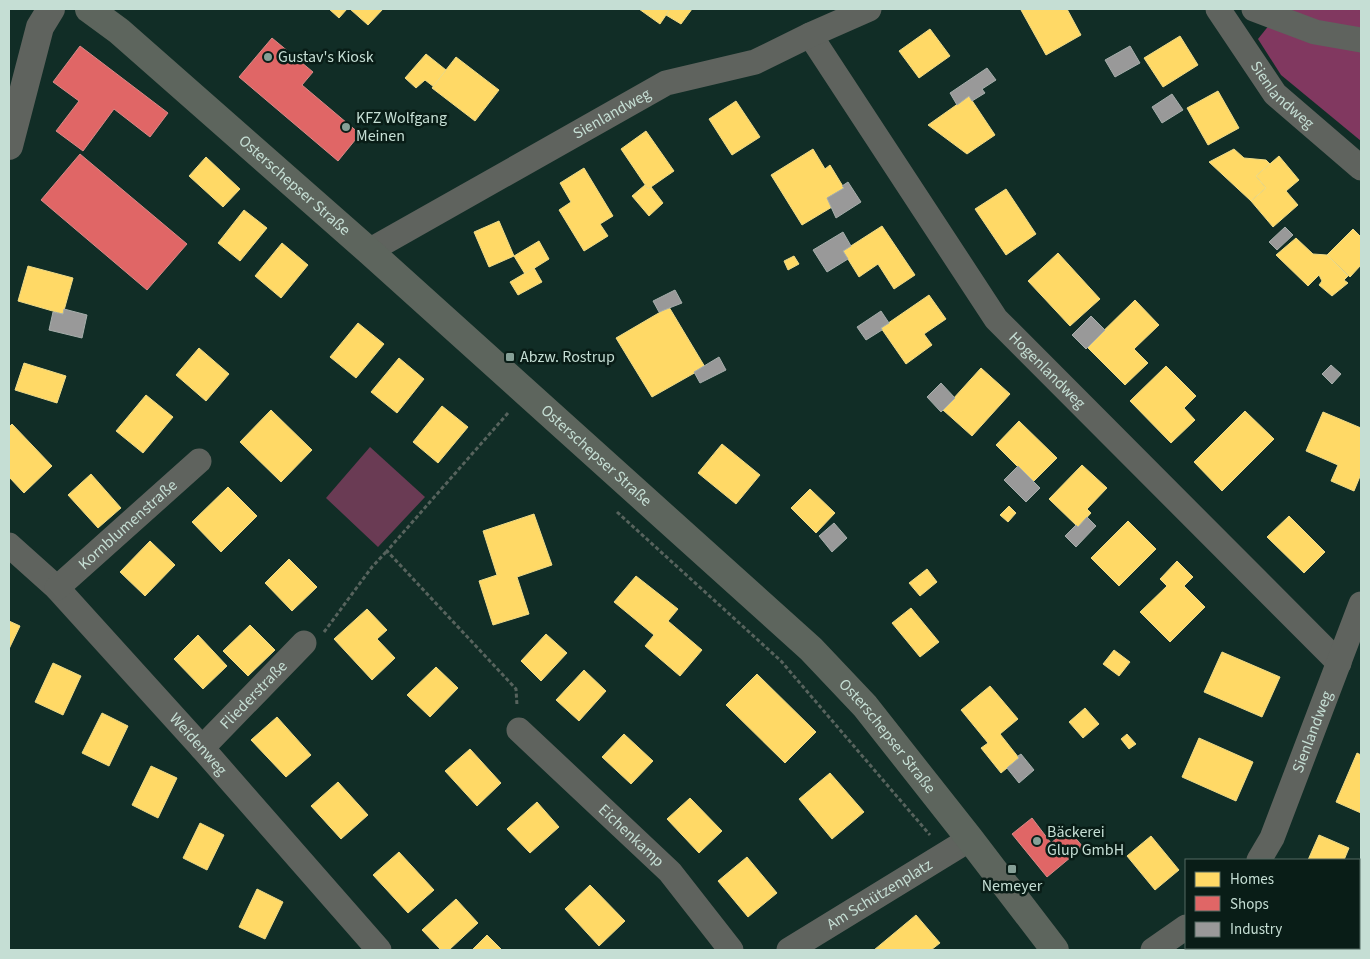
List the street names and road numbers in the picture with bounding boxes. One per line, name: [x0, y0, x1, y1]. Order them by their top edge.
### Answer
street label: Sienlandweg: [1245, 57, 1319, 134]
street label: Sienlandweg: [569, 83, 655, 144]
street label: Osterschepser Straße: [234, 130, 355, 241]
street label: Hogenlandweg: [1004, 327, 1091, 414]
street label: Osterschepser Straße: [536, 400, 657, 512]
street label: Kornblumenstraße: [74, 474, 182, 575]
street label: Fliederstraße: [215, 655, 292, 734]
street label: Osterschepser Straße: [834, 674, 941, 798]
street label: Sienlandweg: [1287, 688, 1338, 776]
street label: Weidenweg: [164, 708, 232, 780]
street label: Eichenkamp: [593, 799, 669, 872]
street label: Am Schützenplatz: [822, 854, 937, 935]

